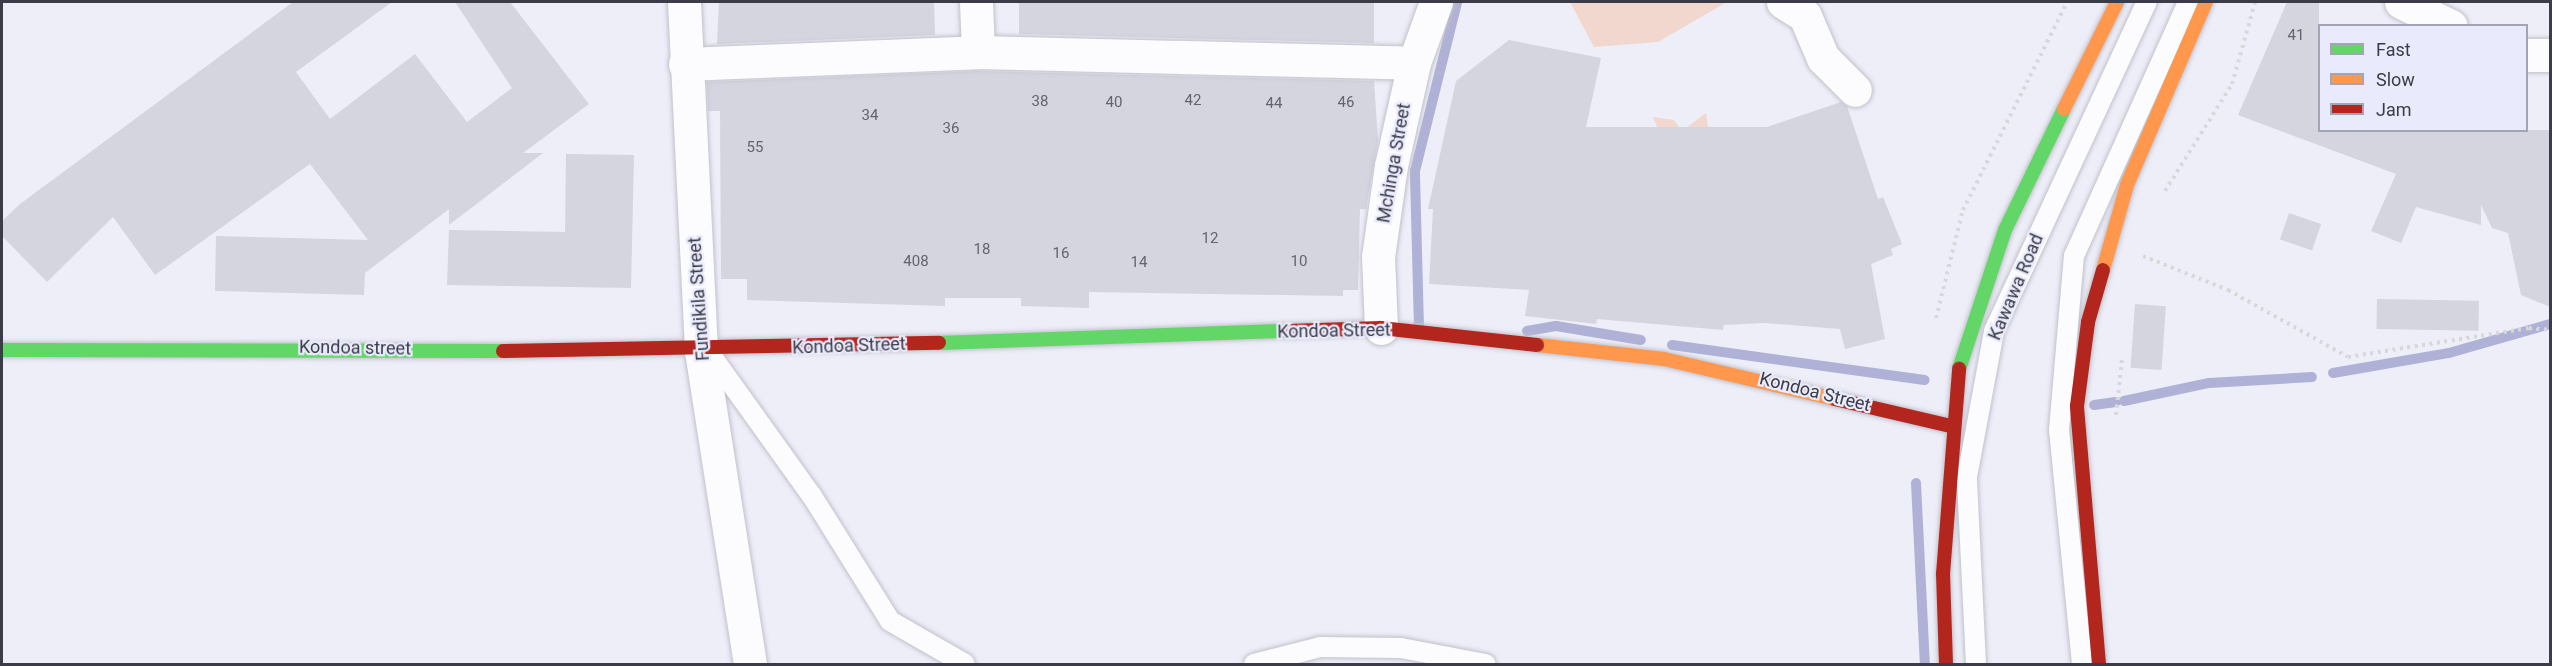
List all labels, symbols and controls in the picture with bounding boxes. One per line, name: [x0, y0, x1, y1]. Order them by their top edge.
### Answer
legend: [2318, 24, 2528, 132]
house number: 41: [2288, 27, 2304, 45]
text: Fast: [2376, 39, 2411, 60]
text: Slow: [2376, 69, 2415, 90]
house number: 42: [1185, 92, 1201, 110]
house number: 38: [1032, 93, 1048, 111]
house number: 40: [1106, 94, 1122, 112]
house number: 46: [1338, 94, 1354, 112]
house number: 44: [1266, 95, 1282, 113]
text: Jam: [2376, 99, 2412, 120]
street label: Mchinga Street: [1373, 101, 1415, 225]
house number: 34: [862, 107, 878, 125]
house number: 36: [943, 120, 959, 138]
house number: 55: [747, 139, 763, 157]
house number: 12: [1202, 230, 1218, 248]
street label: Kawawa Road: [1984, 231, 2048, 343]
street label: Fundikila Street: [684, 237, 714, 361]
house number: 18: [974, 241, 990, 259]
house number: 16: [1053, 245, 1069, 263]
house number: 408: [903, 253, 929, 271]
house number: 10: [1291, 253, 1307, 271]
house number: 14: [1131, 254, 1147, 272]
street label: Kondoa Street: [1277, 319, 1391, 343]
street label: Kondoa Street: [792, 333, 906, 359]
street label: Kondoa street: [299, 336, 411, 360]
street label: Kondoa Street: [1757, 368, 1873, 416]

